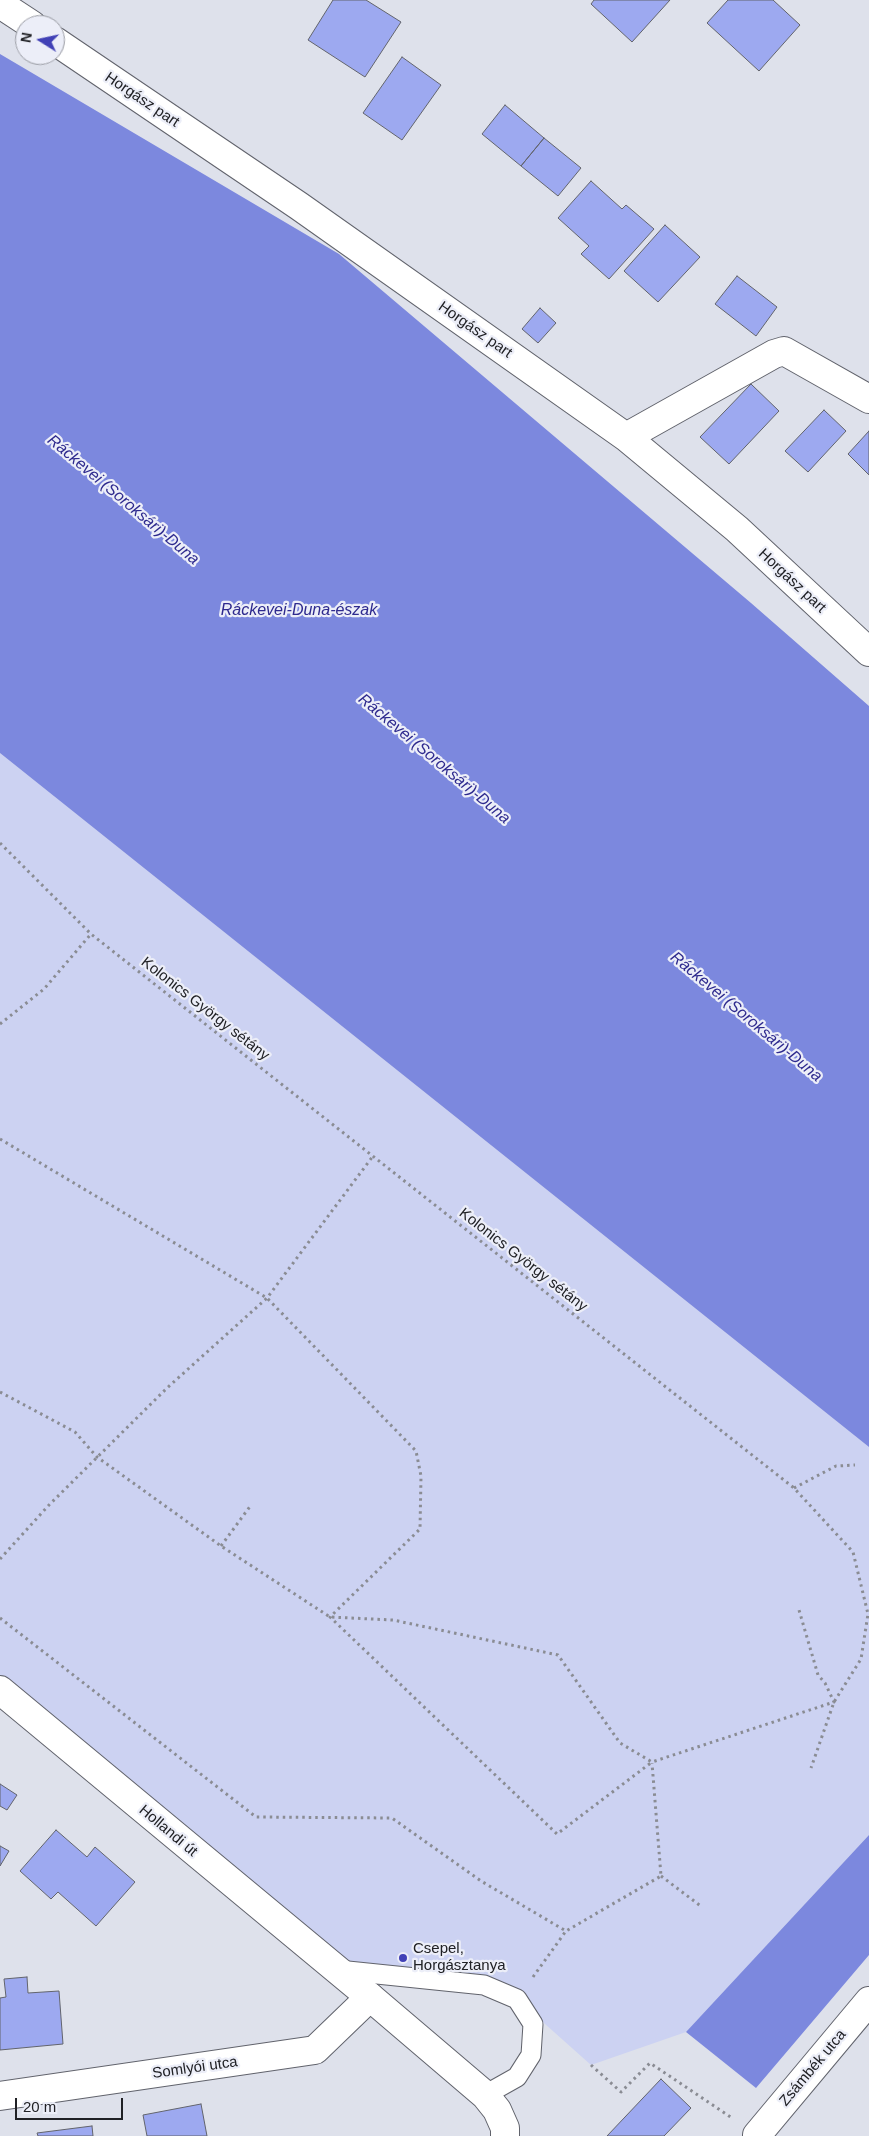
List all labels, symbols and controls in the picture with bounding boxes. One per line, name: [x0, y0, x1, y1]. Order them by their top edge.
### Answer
north arrow: [15, 15, 65, 65]
text: N: [17, 31, 35, 44]
street label: Horgász part: [101, 69, 183, 131]
street label: Horgász part: [435, 298, 515, 362]
water label: Ráckevei (Soroksári)-Duna: [43, 431, 203, 569]
street label: Horgász part: [754, 545, 830, 617]
water label: Ráckevei-Duna-észak: [221, 601, 377, 621]
water label: Ráckevei (Soroksári)-Duna: [354, 690, 514, 828]
water label: Ráckevei (Soroksári)-Duna: [666, 948, 826, 1086]
street label: Kolonics György sétány: [137, 953, 273, 1065]
street label: Kolonics György sétány: [455, 1204, 591, 1316]
street label: Hollandi út: [135, 1801, 201, 1861]
place label: Csepel, Horgásztanya: [413, 1940, 506, 1975]
marker: Csepel, Horgásztanya: [397, 1952, 409, 1964]
street label: Zsámbék utca: [776, 2026, 850, 2110]
street label: Somlyói utca: [151, 2053, 239, 2083]
scale bar: [18, 2088, 125, 2120]
text: 20 m: [23, 2098, 56, 2115]

